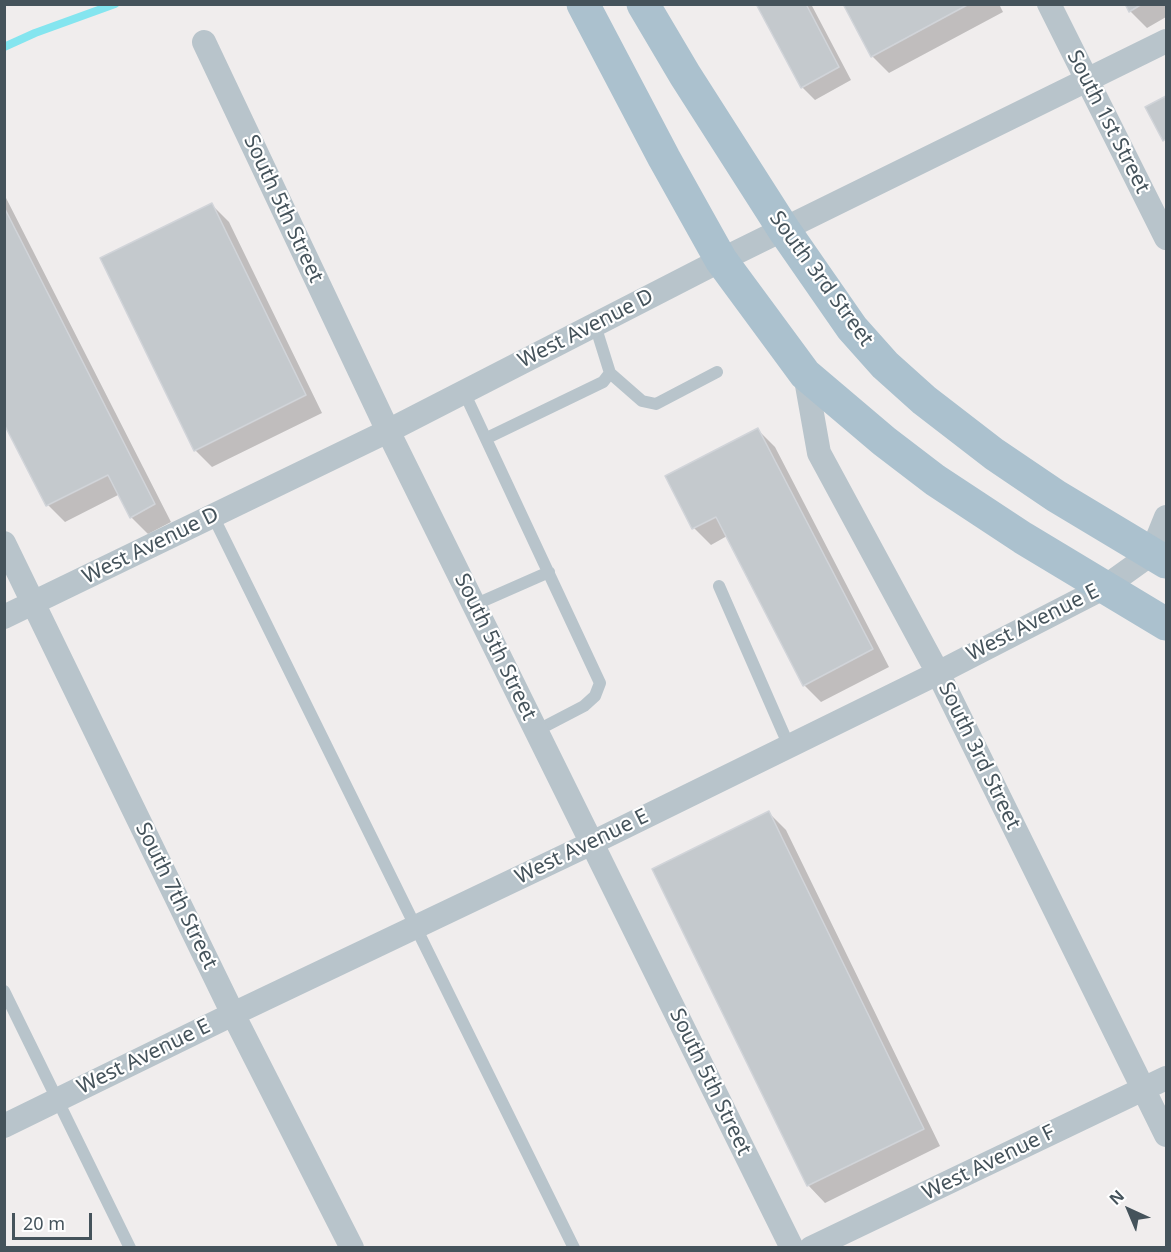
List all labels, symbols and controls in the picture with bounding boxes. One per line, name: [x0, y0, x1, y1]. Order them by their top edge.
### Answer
street label: South 1st Street: [1061, 46, 1155, 198]
street label: South 5th Street: [238, 131, 328, 287]
street label: South 3rd Street: [764, 207, 878, 351]
street label: West Avenue D: [514, 284, 658, 374]
street label: West Avenue D: [79, 502, 223, 590]
street label: South 5th Street: [449, 570, 541, 724]
street label: West Avenue E: [963, 579, 1103, 667]
street label: South 3rd Street: [932, 678, 1026, 834]
street label: West Avenue E: [511, 804, 653, 890]
street label: South 7th Street: [130, 819, 222, 973]
street label: South 5th Street: [664, 1005, 756, 1159]
street label: West Avenue E: [73, 1014, 215, 1100]
street label: West Avenue F: [919, 1120, 1059, 1206]
north arrow: [1099, 1180, 1159, 1240]
text: N: [1104, 1185, 1129, 1209]
scale bar: [15, 1201, 94, 1239]
text: 20 m: [23, 1211, 65, 1235]

